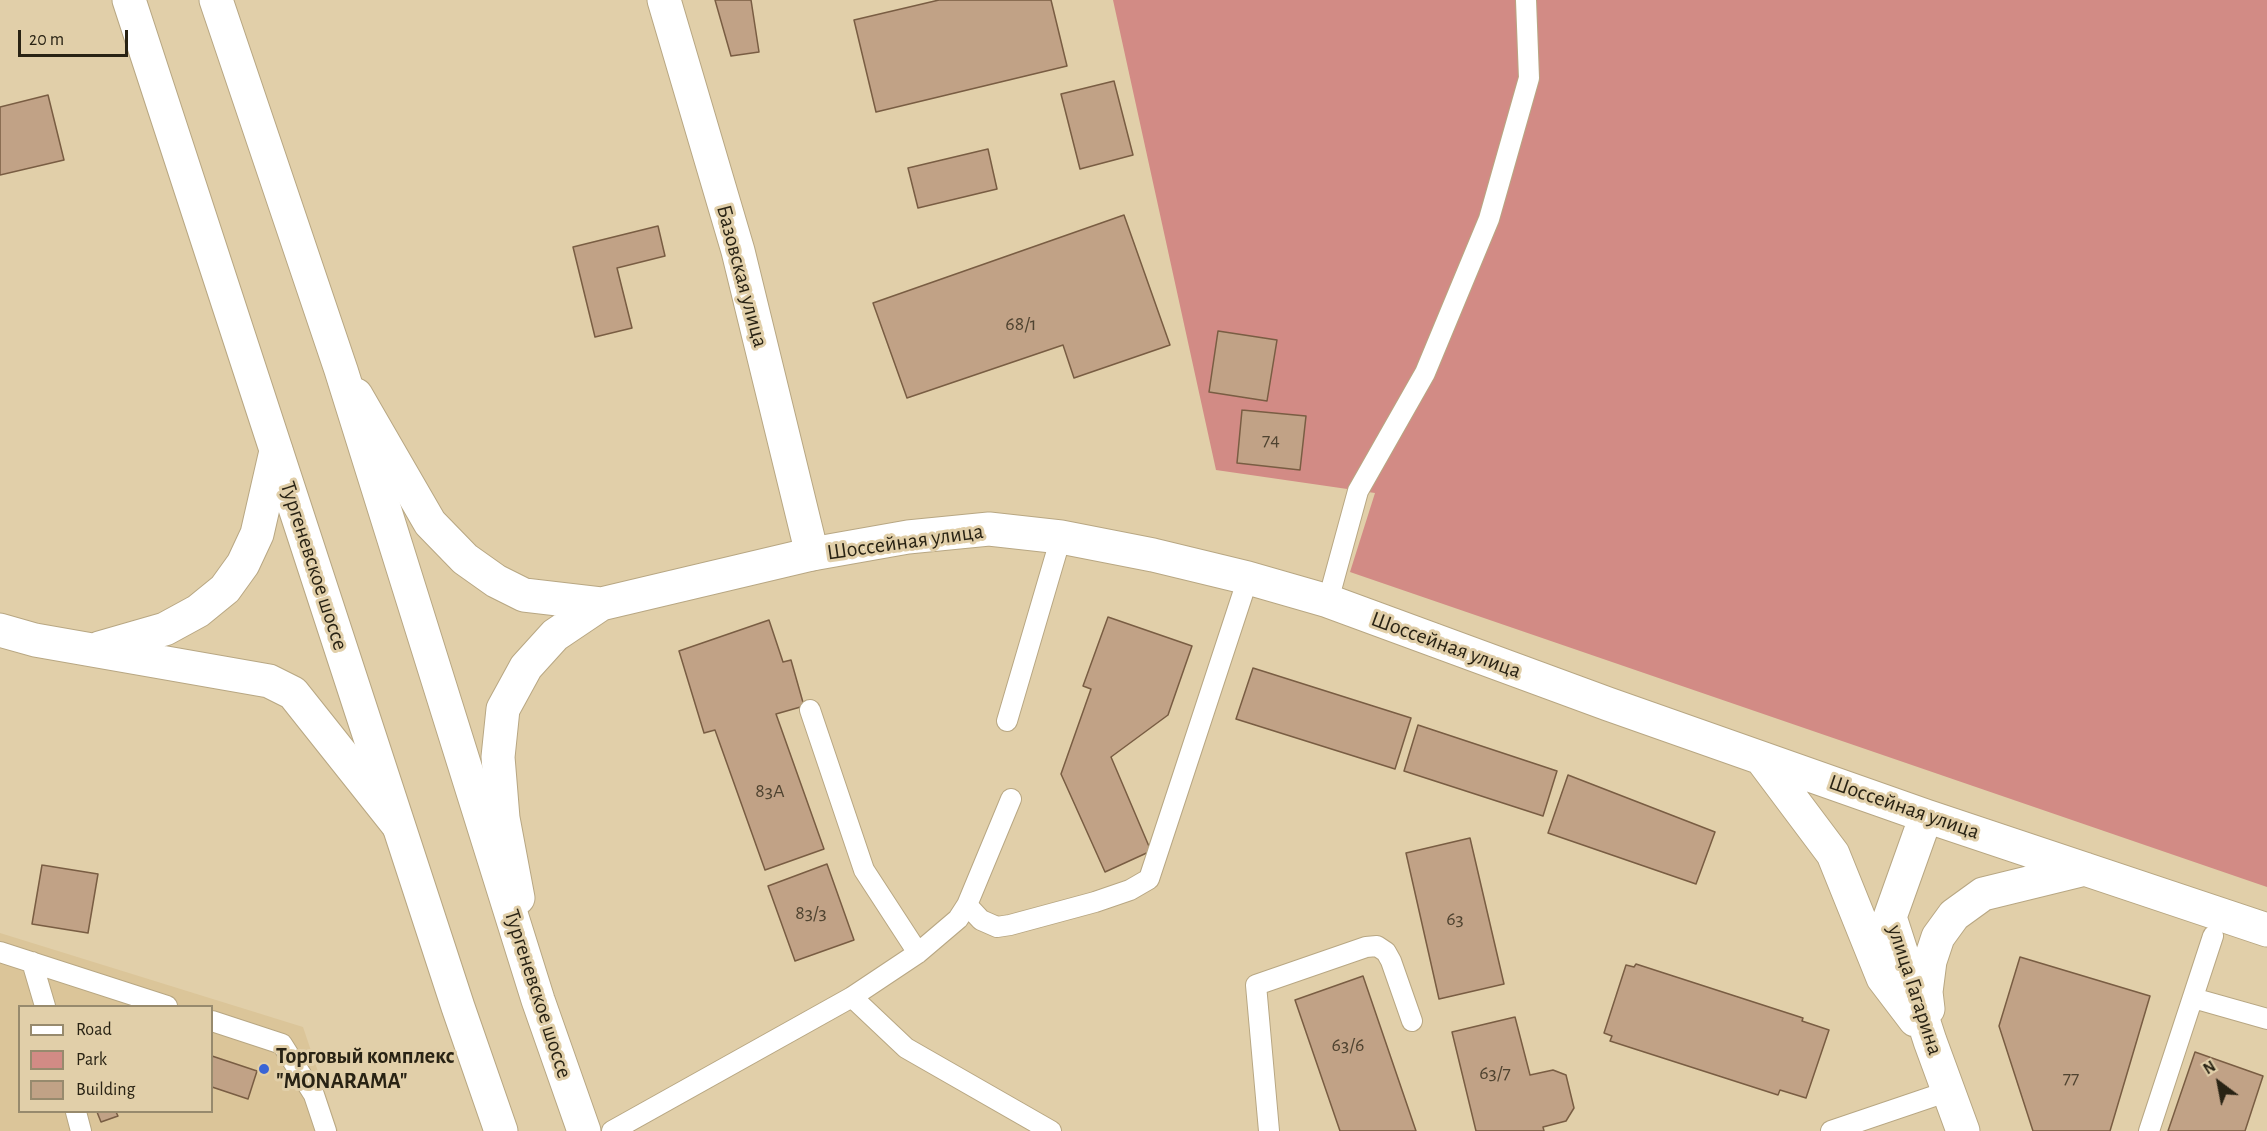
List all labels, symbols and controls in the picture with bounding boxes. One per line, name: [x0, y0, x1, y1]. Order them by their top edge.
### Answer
scale bar: [21, 18, 130, 56]
text: 20 m: [29, 31, 64, 49]
street label: Базовская улица: [710, 202, 774, 350]
house number: 68/1: [1005, 312, 1037, 336]
house number: 74: [1262, 428, 1280, 452]
street label: Тургеневское шоссе: [274, 478, 354, 654]
street label: Шоссейная улица: [825, 518, 985, 566]
street label: Шоссейная улица: [1367, 606, 1525, 684]
street label: Шоссейная улица: [1825, 769, 1983, 845]
house number: 83А: [755, 779, 785, 803]
house number: 83/3: [795, 901, 827, 925]
street label: Тургеневское шоссе: [498, 906, 578, 1082]
house number: 63: [1446, 907, 1464, 931]
street label: улица Гагарина: [1882, 922, 1948, 1058]
legend: [18, 1005, 213, 1113]
text: Road: [76, 1021, 112, 1039]
house number: 63/6: [1332, 1033, 1364, 1057]
place label: Торговый комплекс "MONARAMA": [276, 1043, 455, 1094]
text: Park: [76, 1051, 107, 1069]
north arrow: [2189, 1053, 2249, 1113]
text: N: [2201, 1058, 2218, 1077]
house number: 63/7: [1479, 1061, 1511, 1085]
marker: Торговый комплекс "MONARAMA": [257, 1062, 271, 1076]
house number: 77: [2063, 1066, 2079, 1090]
text: Building: [76, 1081, 135, 1099]

